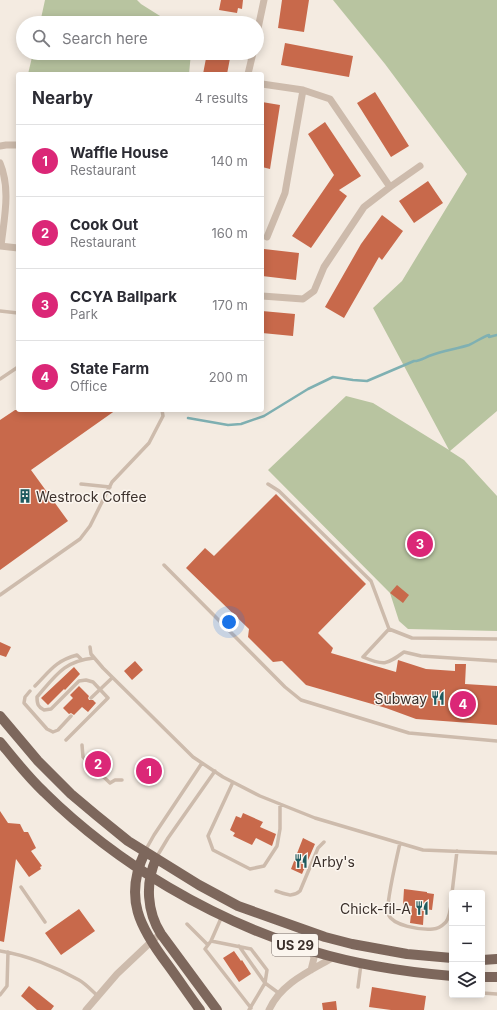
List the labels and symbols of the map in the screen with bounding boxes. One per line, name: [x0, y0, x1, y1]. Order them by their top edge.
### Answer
building icon: Westrock Coffee: [17, 488, 33, 504]
place label: Westrock Coffee: [36, 488, 147, 505]
pin: 3: [407, 529, 433, 559]
your location: [219, 612, 239, 632]
pin: 4: [450, 689, 476, 719]
place label: Subway: [374, 690, 427, 707]
restaurant icon: Subway: [430, 690, 446, 706]
pin: 2: [85, 749, 111, 779]
pin: 1: [136, 756, 162, 786]
restaurant icon: Arby's: [293, 853, 309, 869]
place label: Arby's: [312, 853, 355, 870]
place label: Chick-fil-A: [340, 900, 411, 917]
restaurant icon: Chick-fil-A: [414, 900, 430, 916]
road number: US 29: [272, 934, 318, 956]

